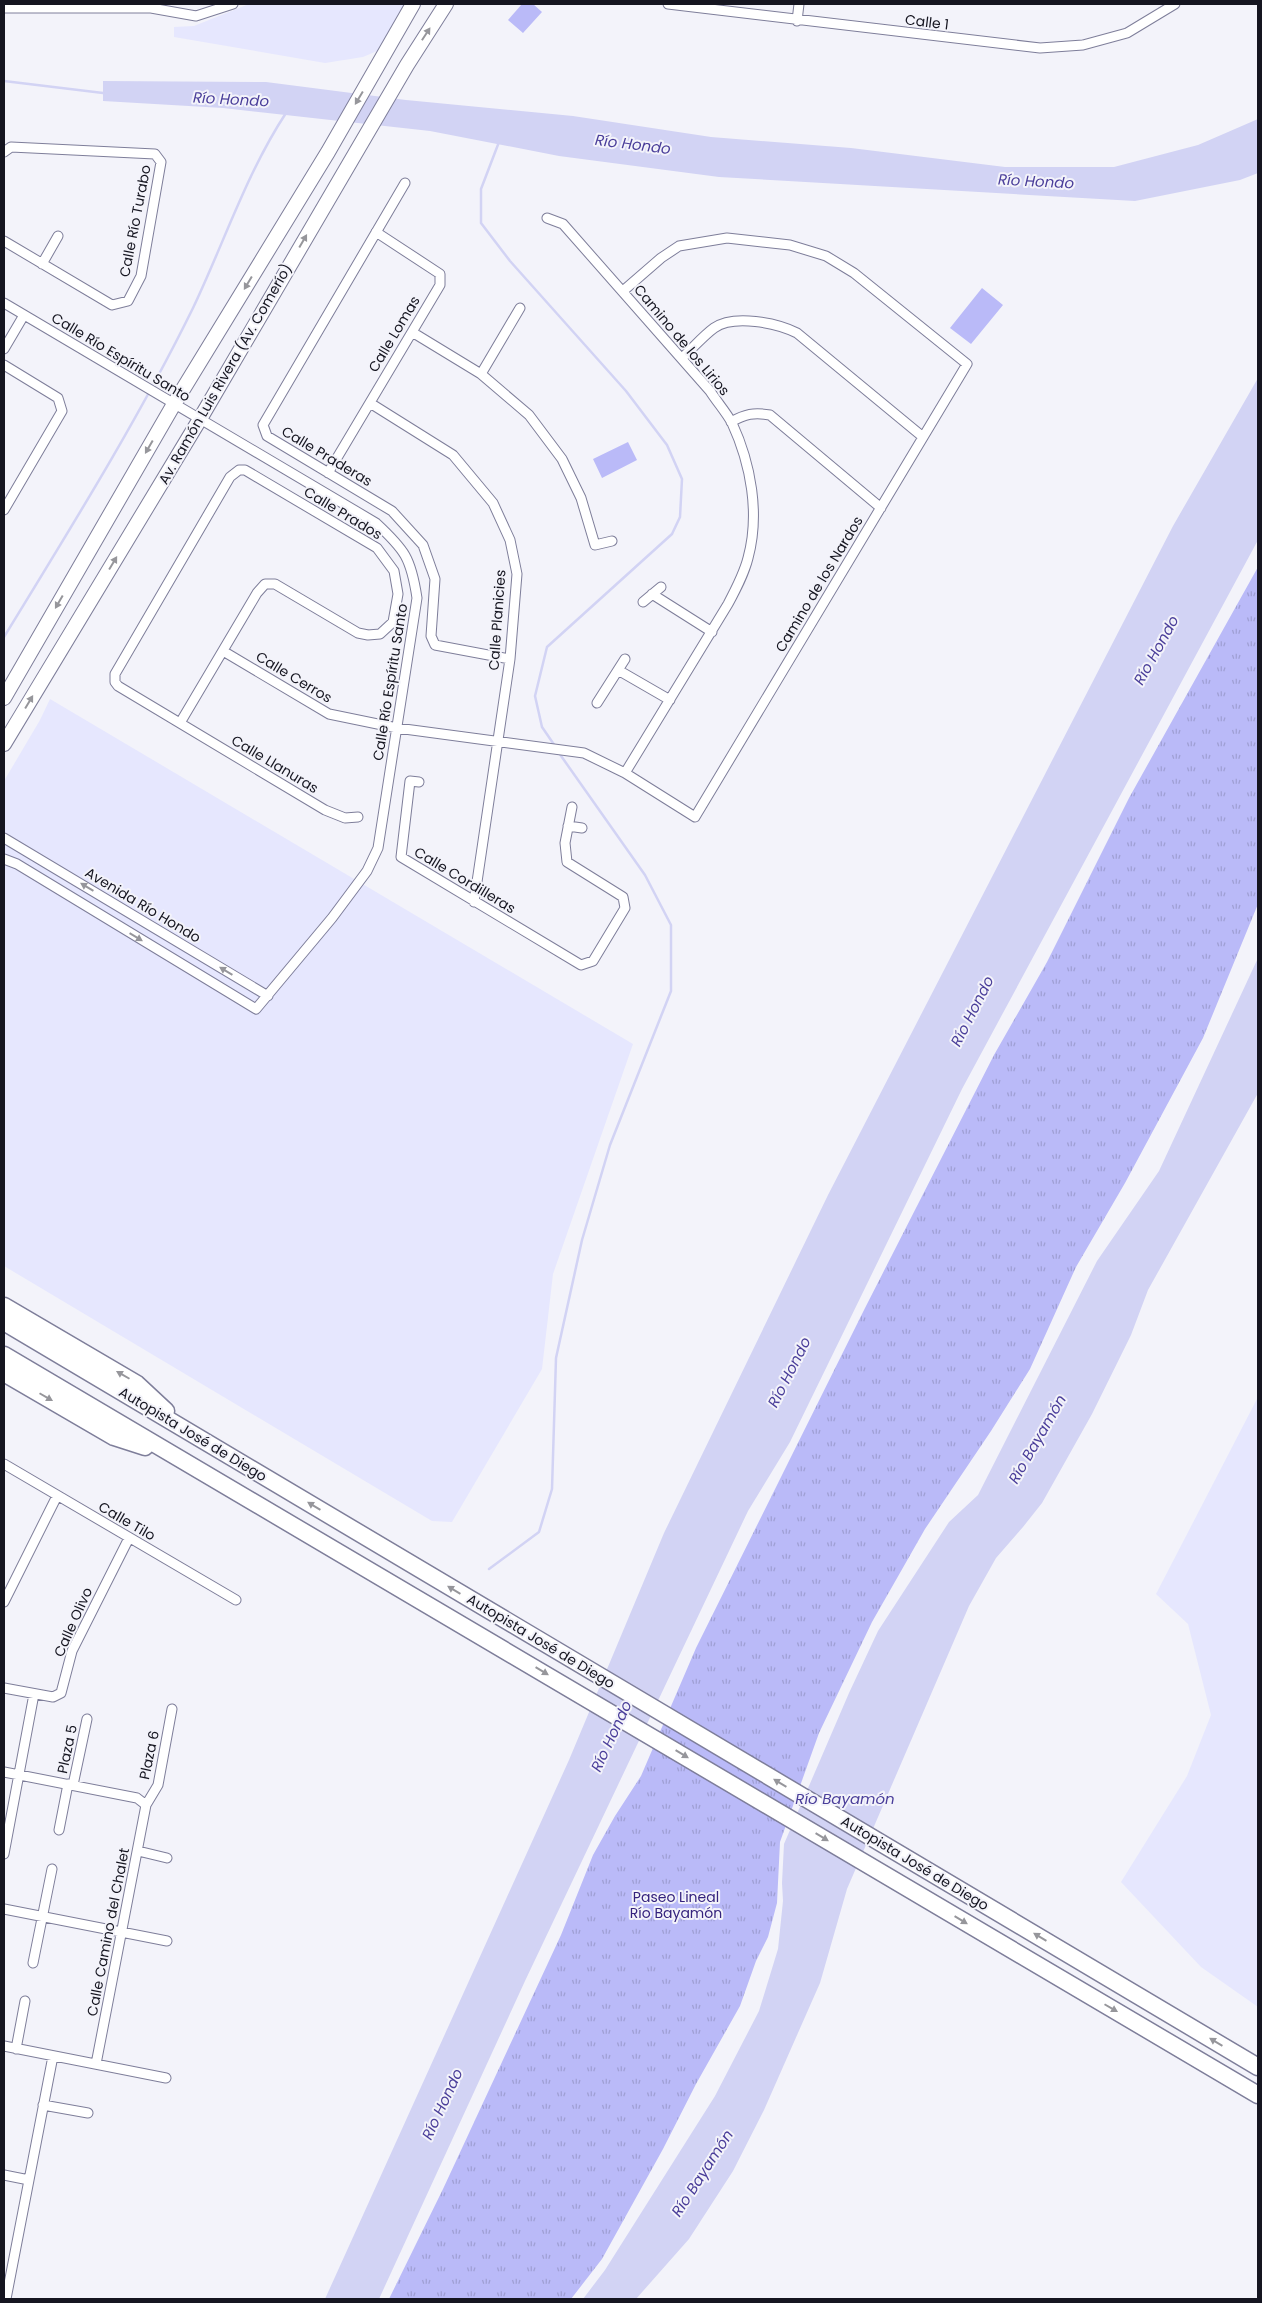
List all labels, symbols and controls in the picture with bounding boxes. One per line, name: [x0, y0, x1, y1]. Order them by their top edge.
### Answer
street label: Calle 1: [904, 9, 950, 35]
one-way arrow: [422, 28, 431, 41]
water label: Río Hondo: [192, 87, 270, 111]
one-way arrow: [355, 91, 364, 105]
water label: Río Hondo: [594, 129, 672, 159]
street label: Calle Río Turabo: [114, 163, 156, 279]
water label: Río Hondo: [997, 169, 1075, 193]
one-way arrow: [299, 234, 308, 247]
street label: Av. Ramón Luis Rivera (Av. Comerío): [153, 260, 297, 488]
one-way arrow: [243, 277, 252, 290]
street label: Camino de los Lirios: [629, 280, 735, 400]
street label: Calle Lomas: [363, 292, 425, 376]
street label: Calle Río Espíritu Santo: [48, 308, 194, 406]
street label: Calle Praderas: [278, 421, 376, 491]
one-way arrow: [145, 440, 154, 453]
street label: Calle Prados: [300, 482, 386, 544]
street label: Camino de los Nardos: [770, 512, 868, 656]
one-way arrow: [108, 556, 117, 569]
street label: Calle Planicies: [484, 569, 510, 671]
one-way arrow: [55, 596, 64, 609]
street label: Calle Río Espíritu Santo: [368, 602, 412, 762]
water label: Río Hondo: [1128, 612, 1184, 688]
street label: Calle Cerros: [252, 646, 336, 708]
one-way arrow: [24, 695, 33, 708]
street label: Calle Llanuras: [228, 730, 322, 798]
street label: Calle Cordilleras: [411, 842, 519, 918]
street label: Avenida Río Hondo: [81, 863, 205, 948]
one-way arrow: [80, 883, 93, 892]
one-way arrow: [130, 932, 143, 941]
one-way arrow: [220, 966, 233, 975]
water label: Río Hondo: [945, 972, 999, 1050]
water label: Río Hondo: [762, 1333, 816, 1411]
one-way arrow: [116, 1371, 129, 1380]
street label: Autopista José de Diego: [115, 1382, 271, 1486]
water label: Río Bayamón: [1003, 1391, 1071, 1487]
one-way arrow: [39, 1393, 52, 1402]
street label: Calle Tilo: [95, 1497, 159, 1545]
one-way arrow: [307, 1502, 320, 1511]
street label: Calle Olivo: [49, 1584, 97, 1660]
one-way arrow: [447, 1585, 460, 1594]
street label: Autopista José de Diego: [463, 1589, 619, 1693]
one-way arrow: [536, 1667, 549, 1676]
water label: Río Hondo: [585, 1697, 637, 1775]
street label: Plaza 5: [52, 1723, 82, 1775]
street label: Plaza 6: [134, 1729, 164, 1781]
one-way arrow: [675, 1750, 688, 1759]
one-way arrow: [773, 1778, 787, 1787]
water label: Río Bayamón: [795, 1788, 895, 1809]
street label: Autopista José de Diego: [837, 1811, 993, 1915]
one-way arrow: [815, 1833, 828, 1842]
street label: Calle Camino del Chalet: [82, 1846, 134, 2018]
park label: Paseo Lineal Río Bayamón: [630, 1887, 722, 1923]
one-way arrow: [955, 1916, 968, 1925]
one-way arrow: [1034, 1932, 1047, 1941]
one-way arrow: [1104, 2004, 1117, 2013]
one-way arrow: [1210, 2038, 1223, 2047]
water label: Río Hondo: [416, 2065, 468, 2143]
water label: Río Bayamón: [666, 2126, 738, 2220]

